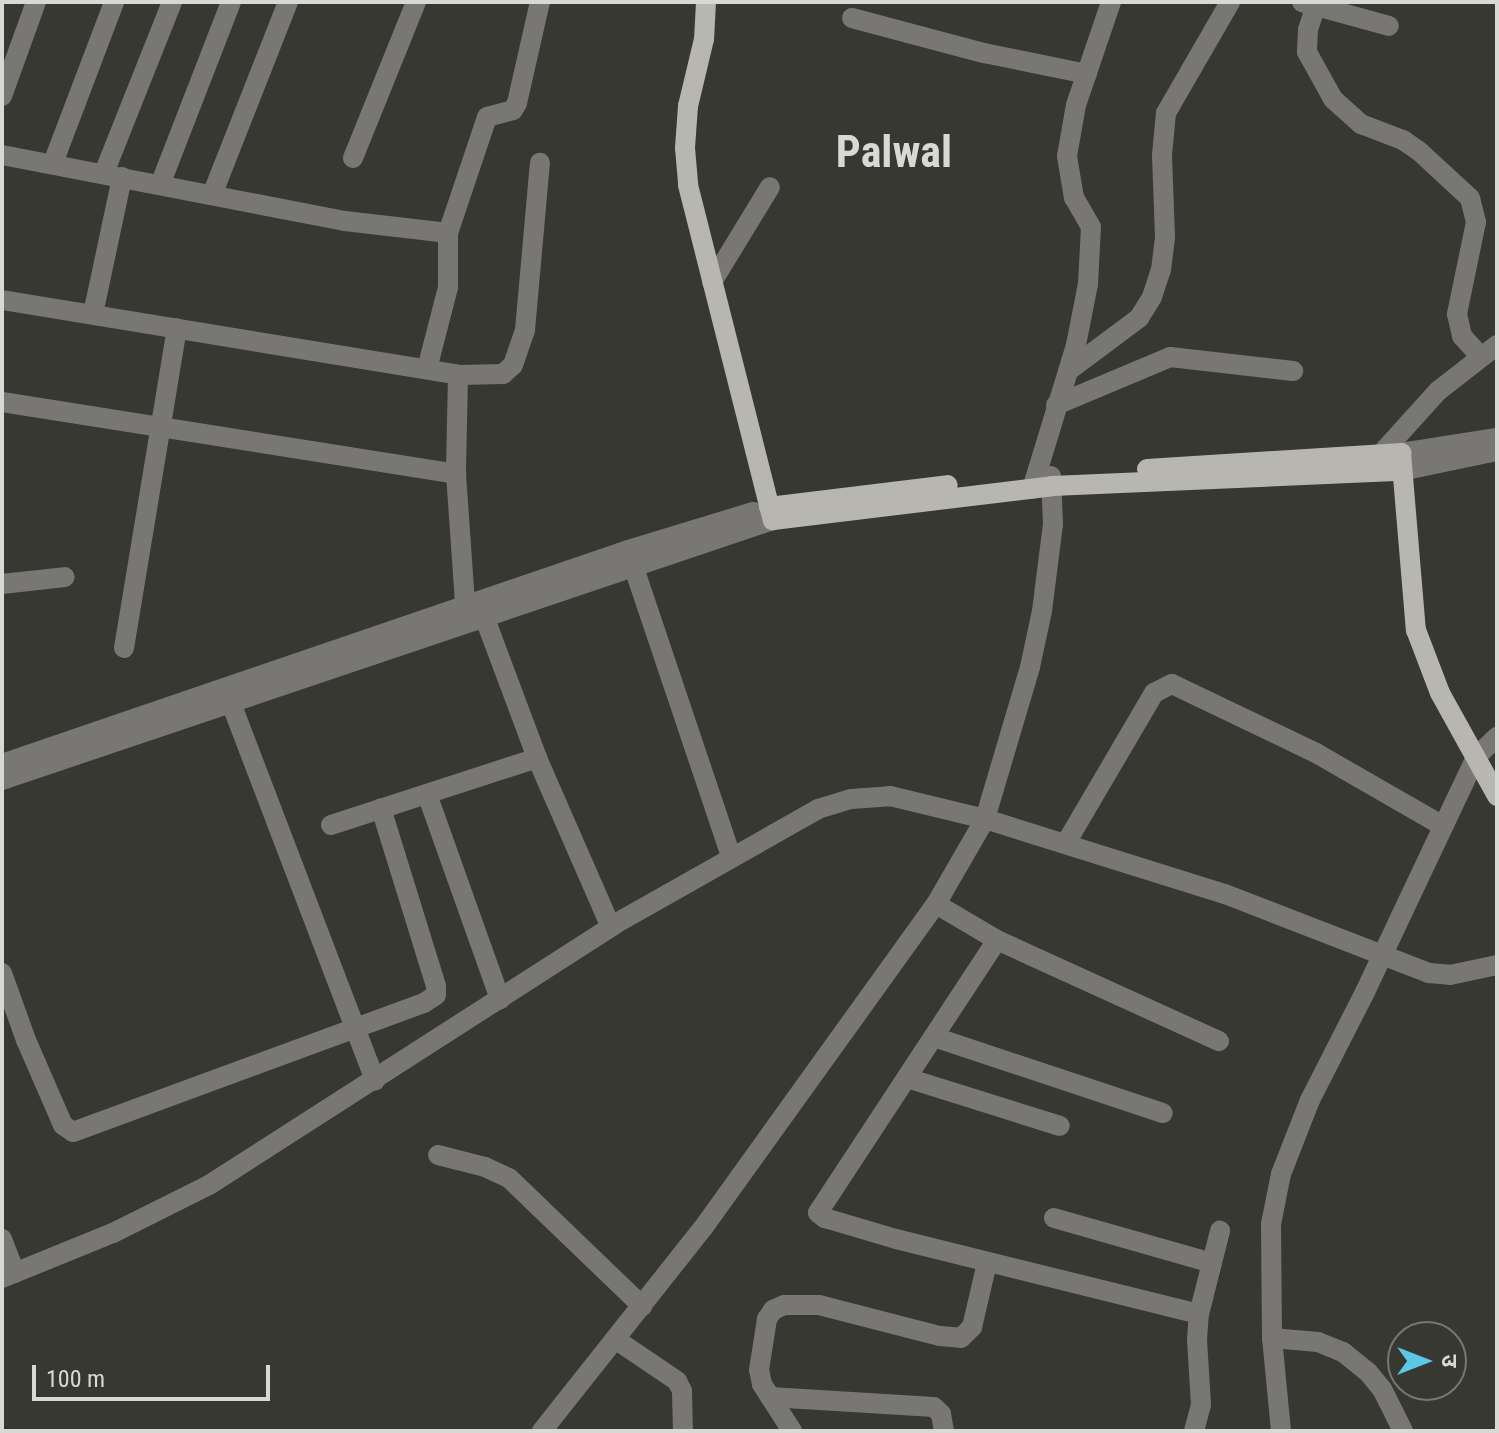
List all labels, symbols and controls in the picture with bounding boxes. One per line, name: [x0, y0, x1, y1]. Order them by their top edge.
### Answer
district label: Palwal: [836, 126, 952, 178]
north arrow: [1387, 1321, 1467, 1401]
scale bar: [36, 1349, 274, 1399]
text: उ: [1437, 1355, 1462, 1367]
text: 100 m: [46, 1365, 105, 1393]

